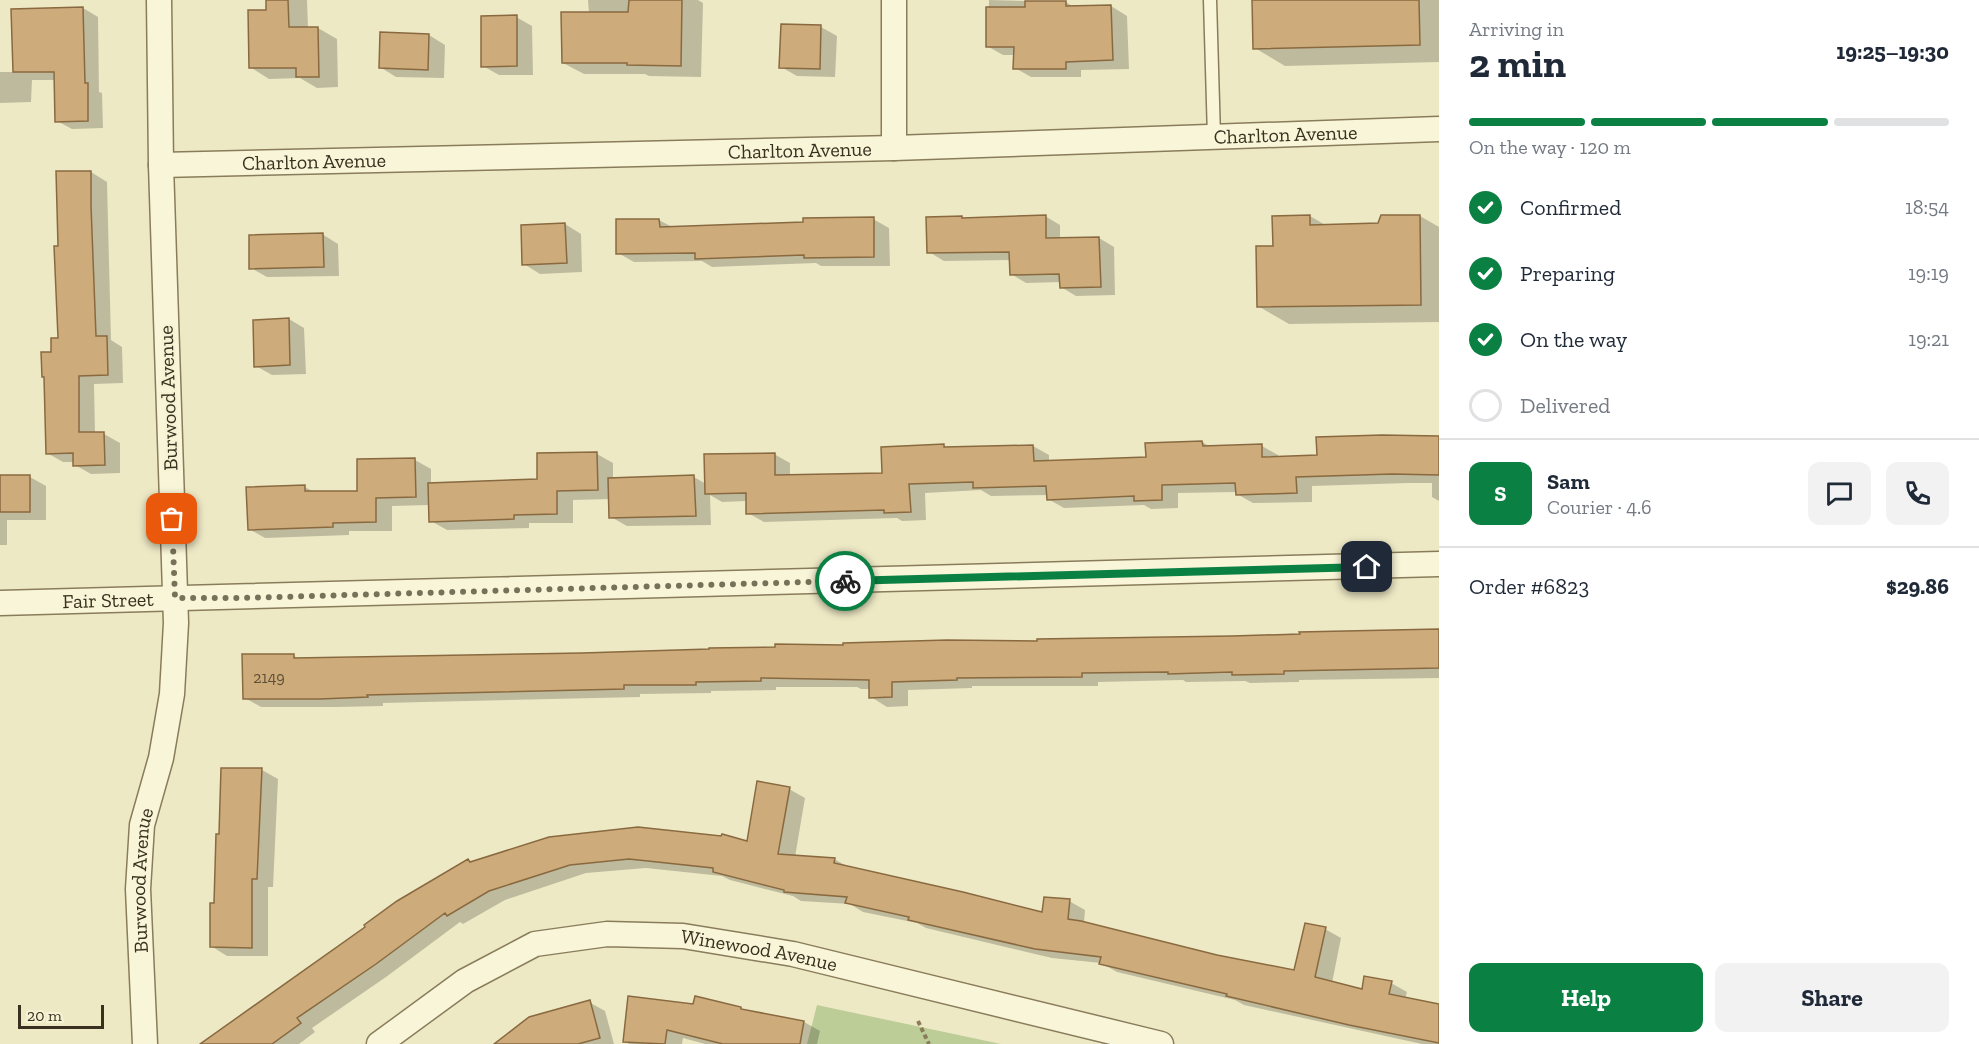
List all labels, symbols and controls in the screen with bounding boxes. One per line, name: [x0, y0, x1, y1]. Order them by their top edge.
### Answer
text: Arriving in: [1469, 17, 1564, 41]
text: 19:25–19:30: [1836, 38, 1949, 65]
text: 2 min: [1469, 40, 1566, 87]
street label: Charlton Avenue: [1213, 120, 1358, 149]
text: On the way · 120 m: [1469, 135, 1631, 159]
street label: Charlton Avenue: [728, 137, 872, 164]
street label: Charlton Avenue: [242, 148, 386, 175]
icon: check: [1469, 191, 1502, 224]
text: Confirmed: [1520, 194, 1621, 221]
text: 18:54: [1905, 195, 1949, 219]
icon: check: [1469, 257, 1502, 290]
text: Preparing: [1520, 260, 1615, 287]
text: 19:19: [1908, 261, 1949, 285]
icon: check: [1469, 323, 1502, 356]
street label: Burwood Avenue: [153, 325, 183, 471]
text: On the way: [1520, 326, 1627, 353]
text: 19:21: [1908, 327, 1949, 351]
text: Delivered: [1520, 392, 1610, 419]
button: chat: [1808, 462, 1871, 525]
button: phone: [1886, 462, 1949, 525]
text: Sam: [1547, 468, 1590, 495]
text: S: [1494, 480, 1507, 507]
pin: [146, 493, 197, 544]
text: Courier · 4.6: [1547, 495, 1652, 519]
icon: bag: [155, 502, 188, 535]
pin: [1341, 541, 1392, 592]
icon: home: [1350, 550, 1383, 583]
courier: [815, 551, 875, 611]
icon: bike: [829, 565, 862, 598]
text: Order #6823: [1469, 573, 1589, 600]
text: $29.86: [1886, 573, 1949, 600]
street label: Fair Street: [62, 587, 155, 613]
house number: 2149: [253, 668, 285, 687]
street label: Burwood Avenue: [126, 805, 158, 953]
street label: Winewood Avenue: [679, 924, 840, 976]
button: Help: [1469, 963, 1703, 1032]
button: Share: [1715, 963, 1949, 1032]
scale bar: [18, 1002, 104, 1030]
text: 20 m: [27, 1006, 62, 1025]

